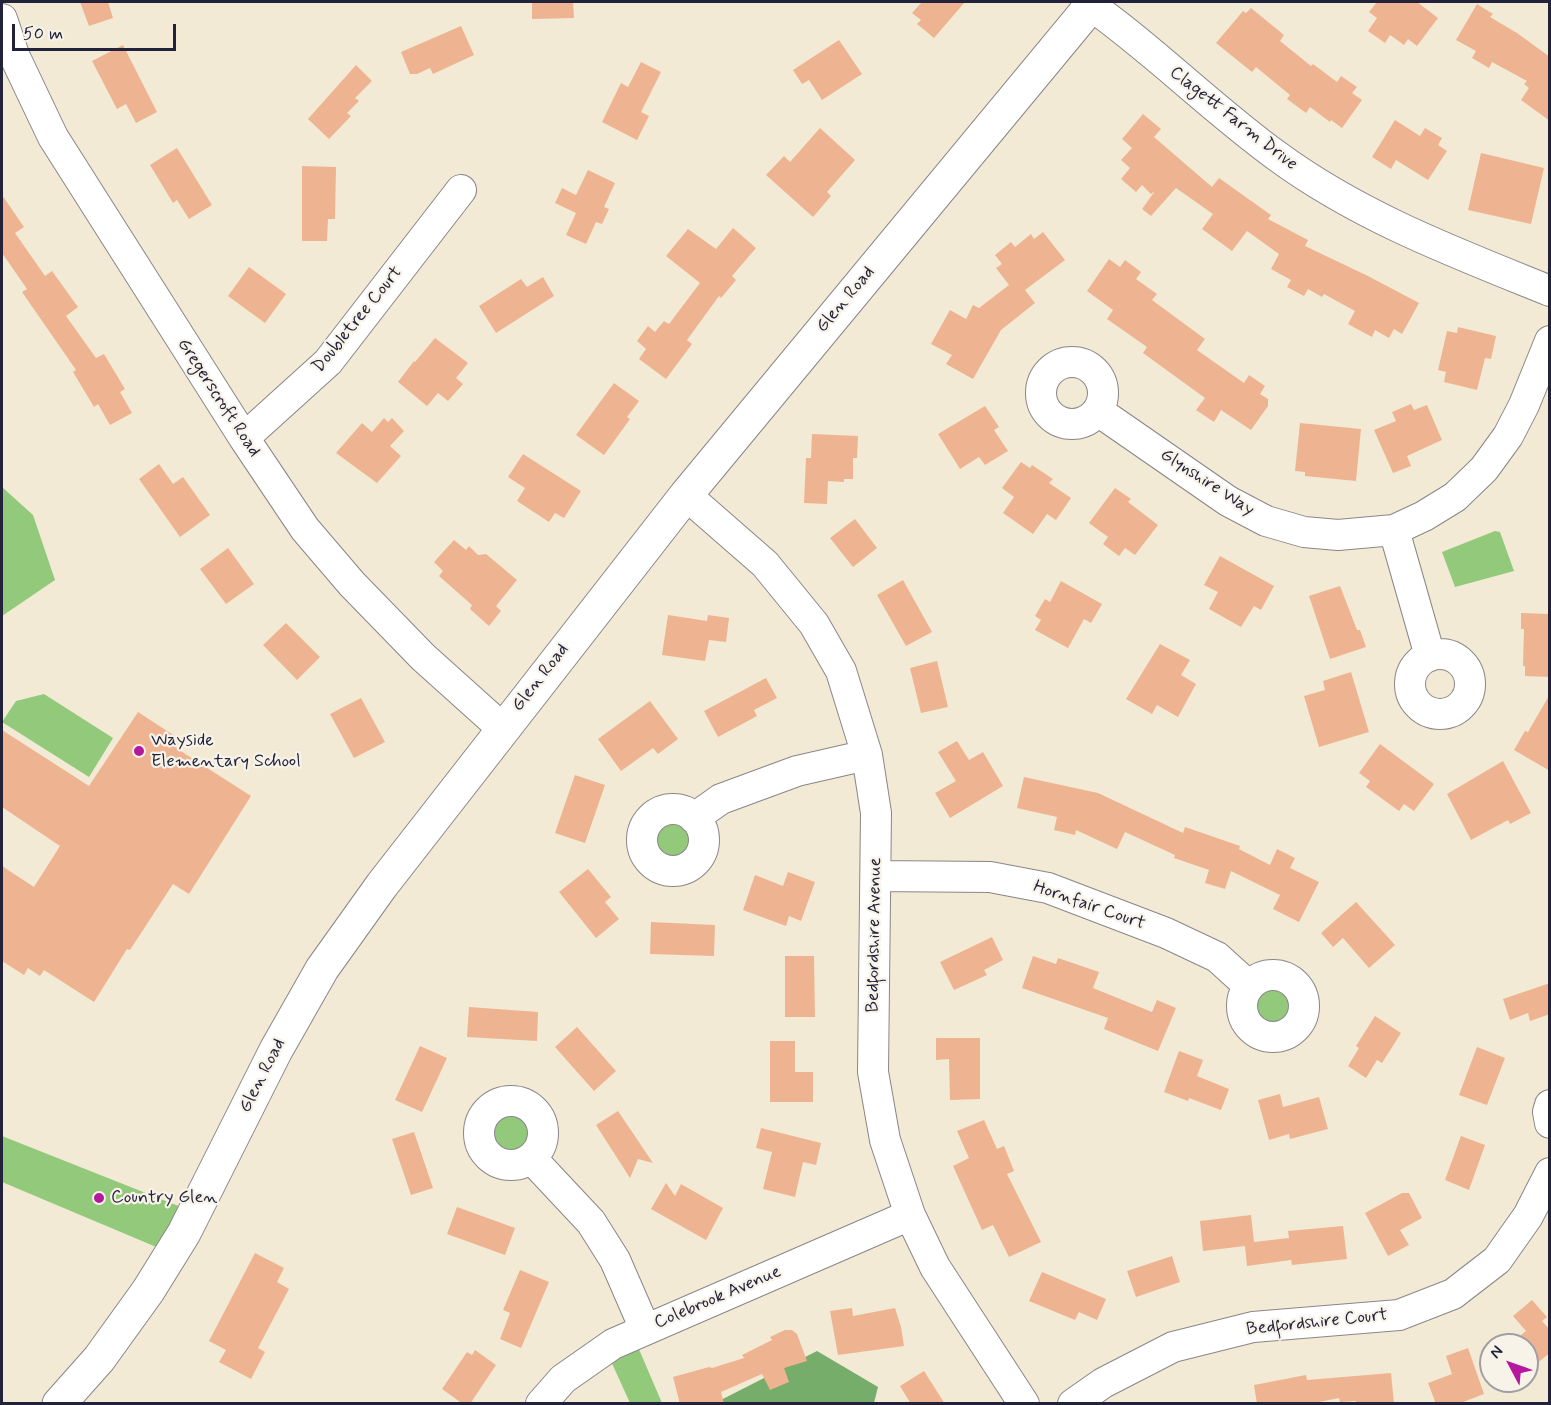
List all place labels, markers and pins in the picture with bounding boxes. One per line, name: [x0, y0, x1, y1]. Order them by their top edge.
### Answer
place label: Wayside Elementary School: [151, 730, 301, 772]
marker: Wayside Elementary School: [132, 744, 146, 758]
place label: Country Glen: [111, 1187, 217, 1209]
marker: Country Glen: [92, 1191, 106, 1205]

